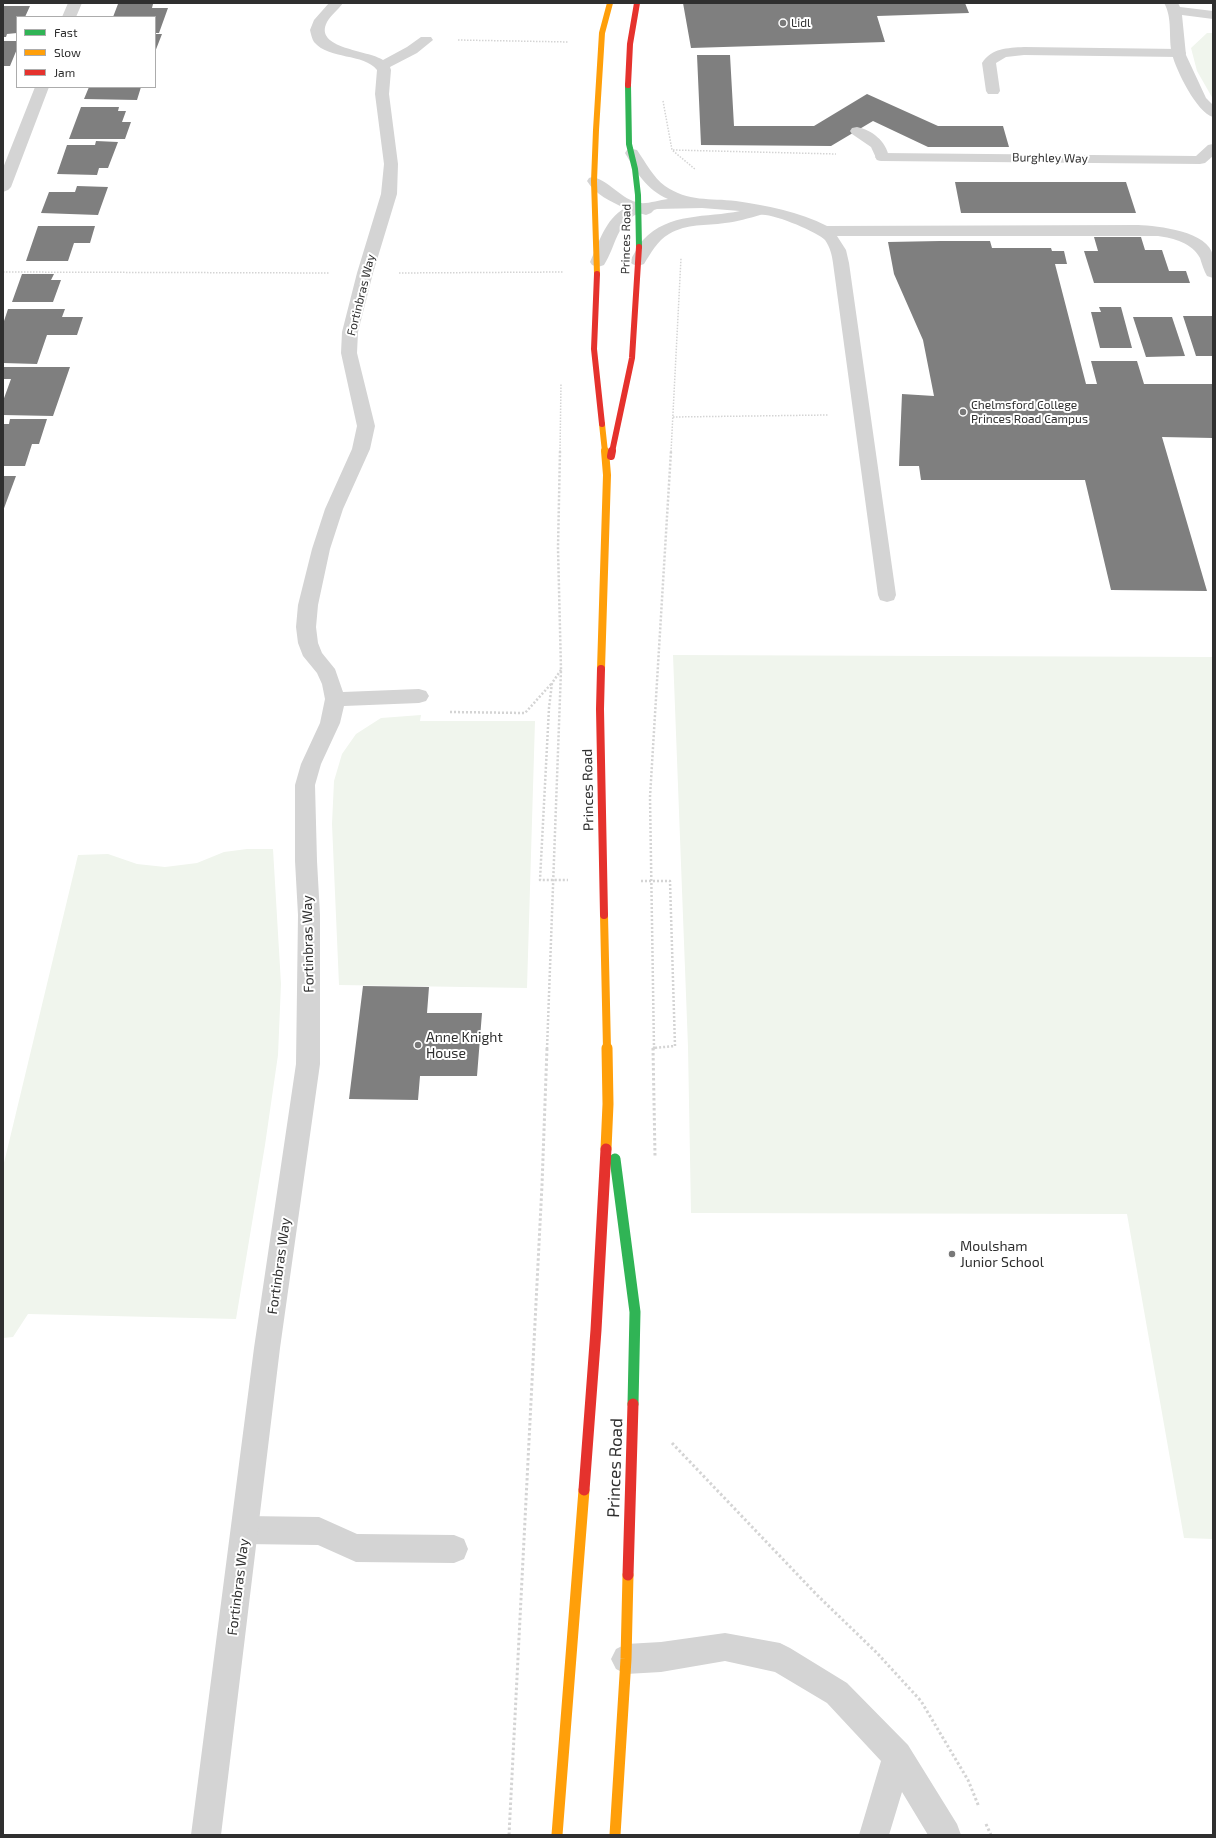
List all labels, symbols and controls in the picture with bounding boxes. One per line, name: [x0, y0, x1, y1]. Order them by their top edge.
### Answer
legend: [16, 16, 156, 88]
place label: Lidl: [791, 16, 811, 30]
marker: Lidl: [778, 18, 788, 28]
text: Fast: [54, 25, 77, 39]
text: Slow: [54, 45, 81, 59]
text: Jam: [54, 65, 75, 79]
street label: Burghley Way: [1012, 150, 1088, 166]
street label: Princes Road: [618, 204, 634, 274]
street label: Fortinbras Way: [344, 253, 378, 337]
place label: Chelmsford College Princes Road Campus: [971, 398, 1088, 426]
marker: Chelmsford College Princes Road Campus: [958, 407, 968, 417]
street label: Princes Road: [579, 749, 597, 831]
street label: Fortinbras Way: [299, 895, 317, 993]
place label: Anne Knight House: [426, 1029, 503, 1062]
marker: Anne Knight House: [413, 1040, 423, 1050]
street label: Fortinbras Way: [264, 1217, 294, 1315]
place label: Moulsham Junior School: [960, 1238, 1044, 1270]
marker: Moulsham Junior School: [947, 1249, 957, 1259]
street label: Princes Road: [603, 1418, 627, 1518]
street label: Fortinbras Way: [224, 1538, 252, 1636]

